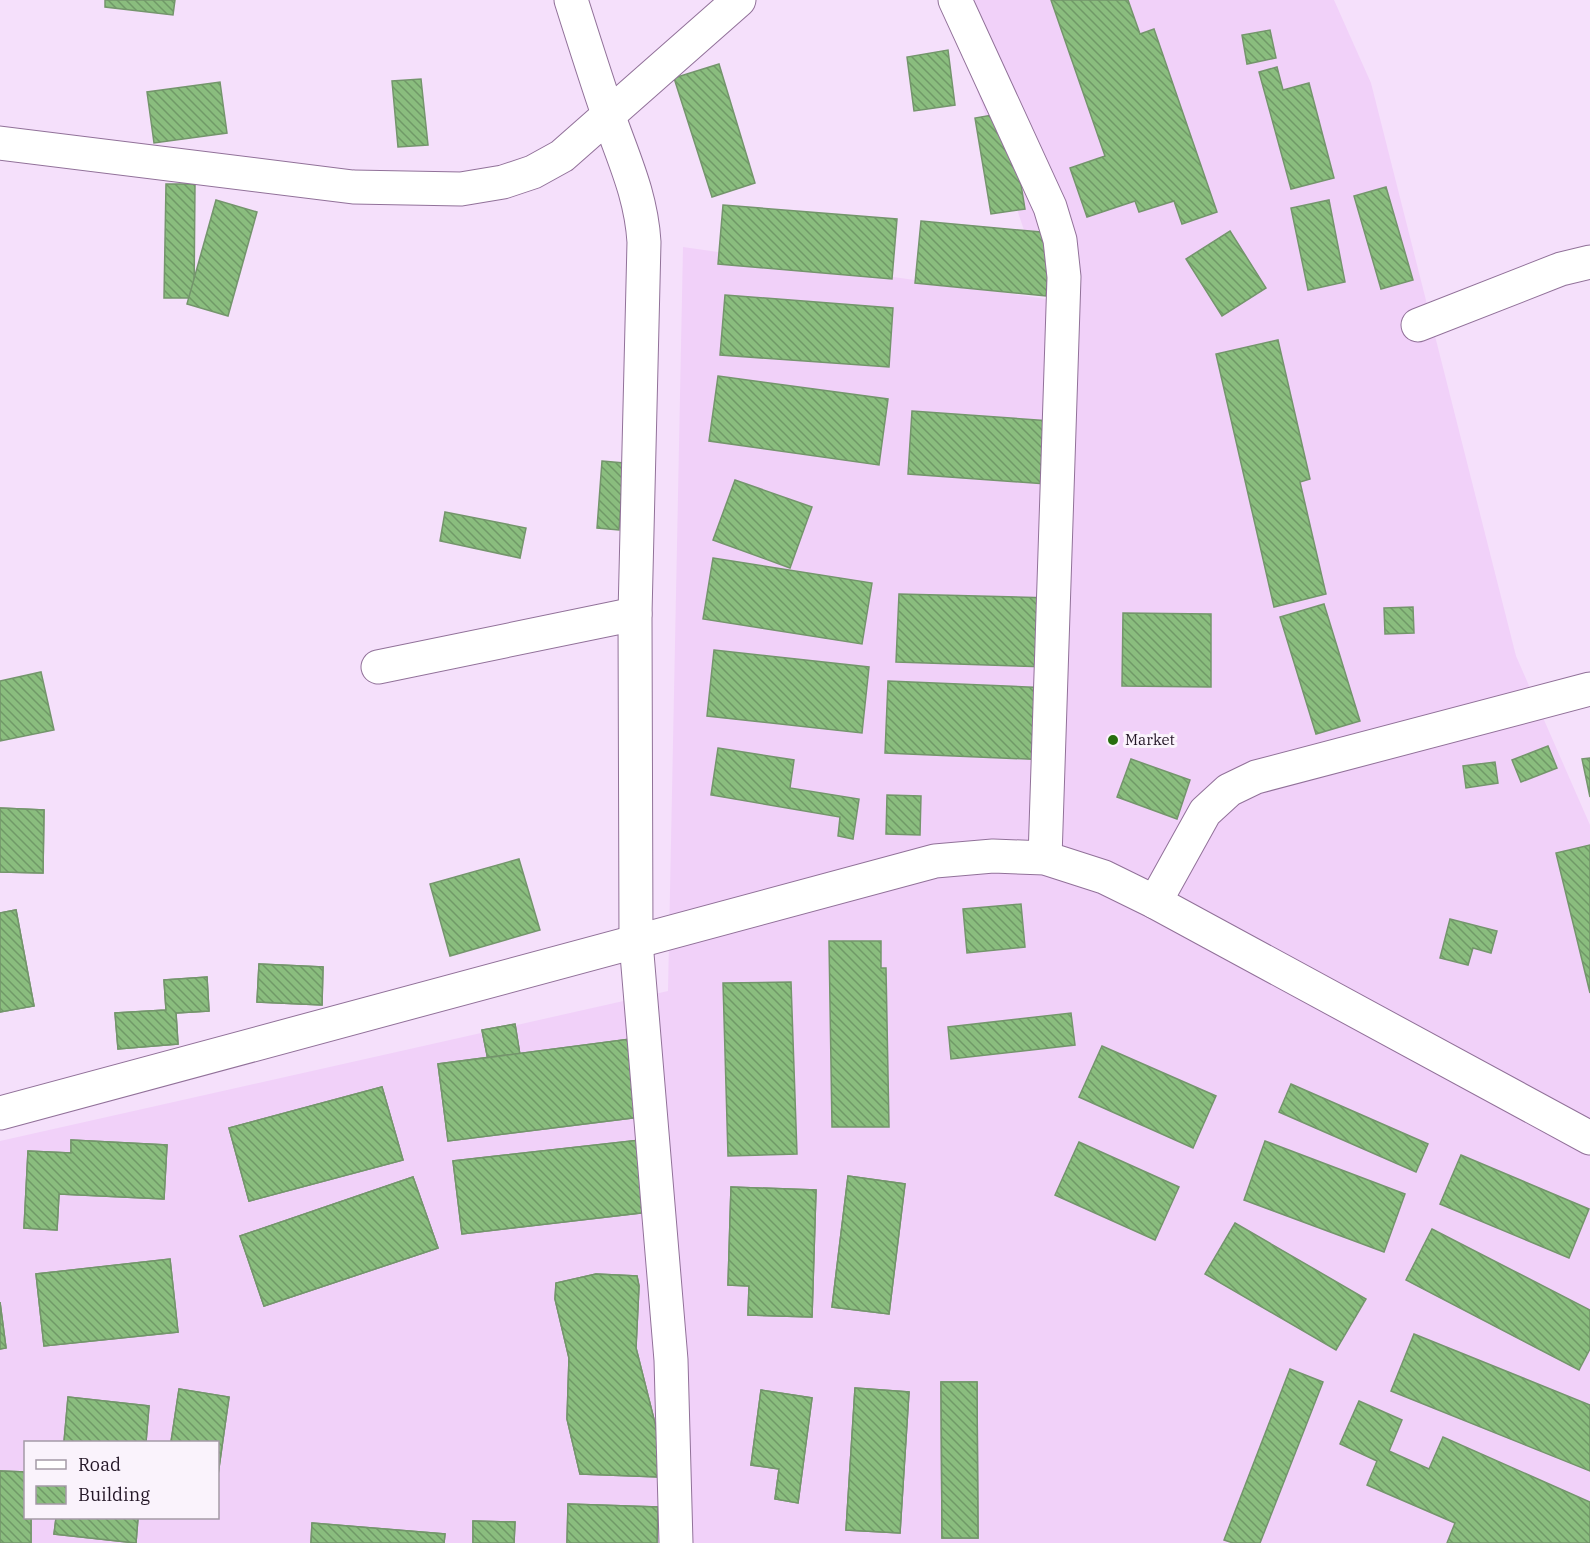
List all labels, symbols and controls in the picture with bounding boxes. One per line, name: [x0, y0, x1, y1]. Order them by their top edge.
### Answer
place label: Market: [1125, 730, 1175, 749]
marker: Market: [1106, 733, 1120, 747]
legend: [24, 1441, 219, 1519]
text: Road: [78, 1453, 121, 1476]
text: Building: [78, 1483, 150, 1506]

